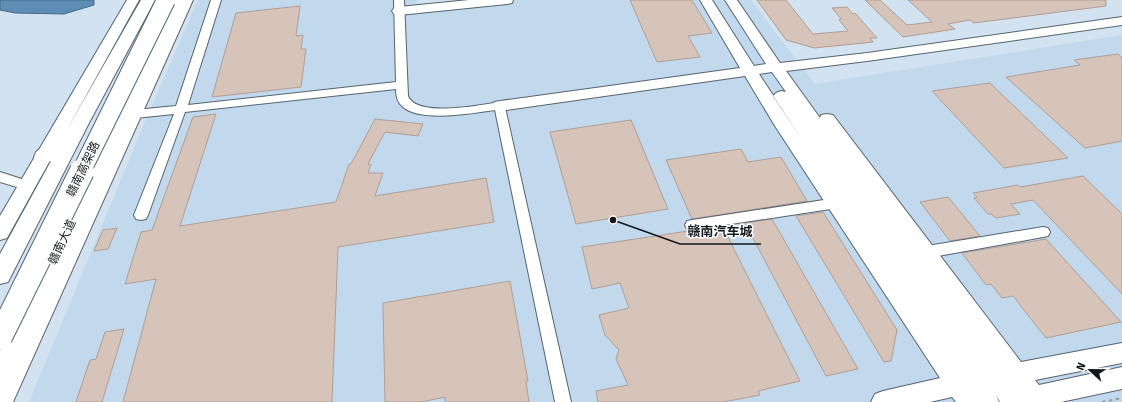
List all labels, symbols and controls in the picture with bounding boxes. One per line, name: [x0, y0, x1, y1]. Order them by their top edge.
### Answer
street label: 赣南高架路: [64, 139, 102, 199]
street label: 赣南大道: [46, 217, 78, 267]
callout: 赣南汽车城: [680, 219, 761, 244]
text: 赣南汽车城: [687, 224, 753, 239]
north arrow: [1070, 350, 1110, 390]
text: N: [1074, 361, 1089, 372]

